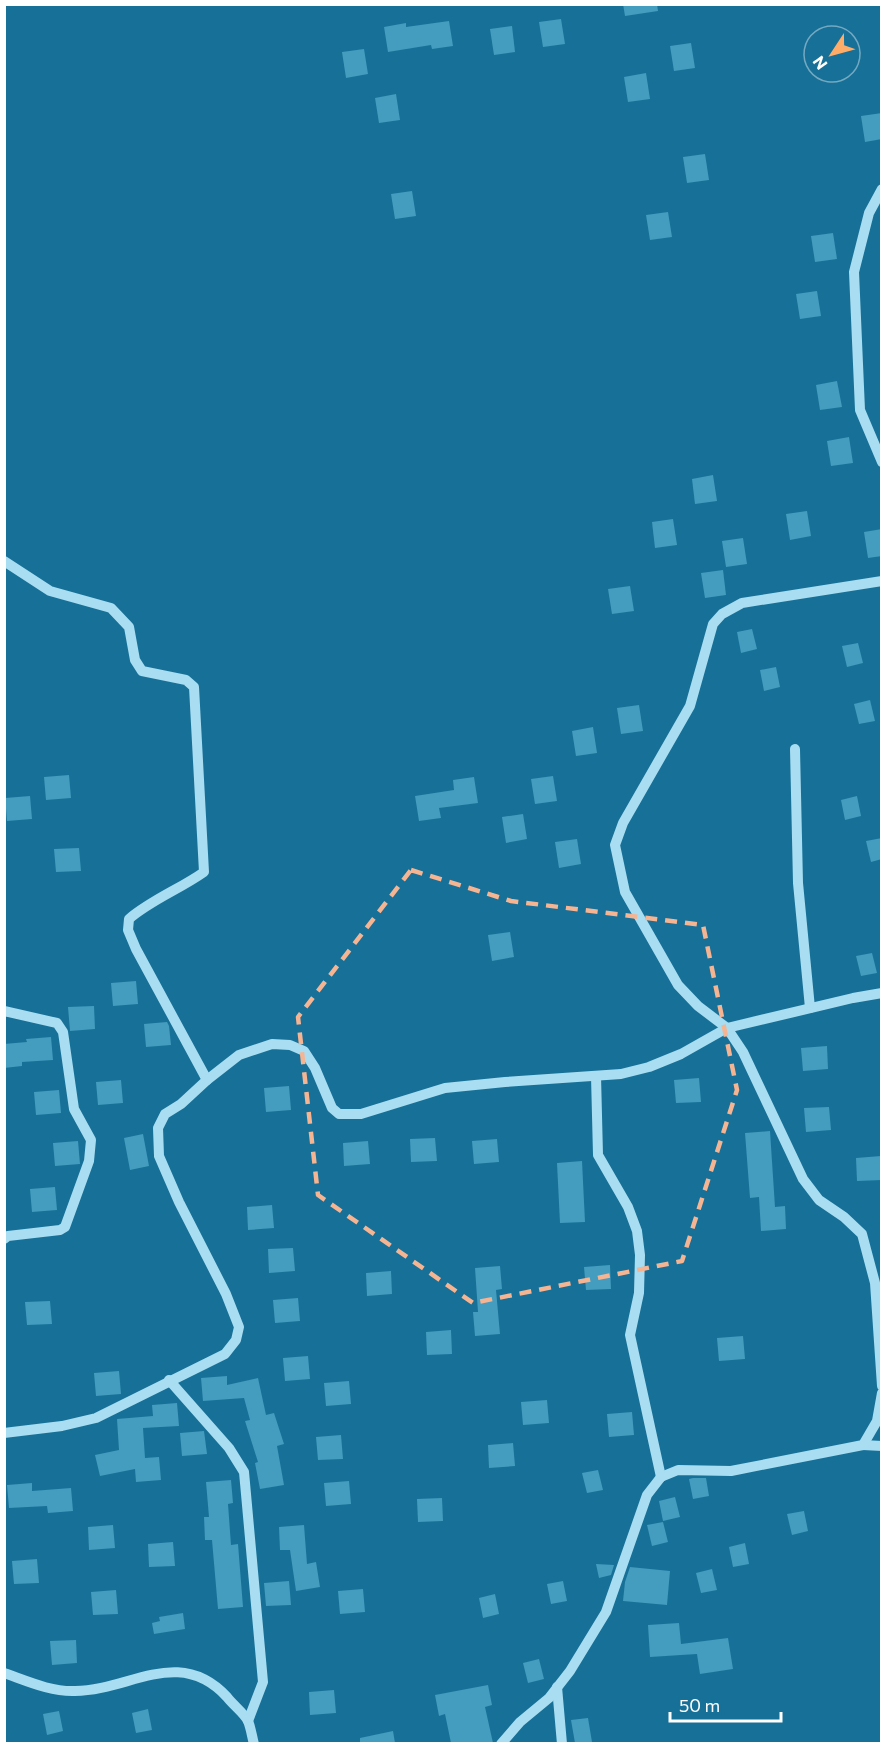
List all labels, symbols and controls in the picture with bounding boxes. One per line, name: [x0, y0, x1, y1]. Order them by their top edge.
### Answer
north arrow: [802, 24, 862, 84]
text: N: [808, 53, 831, 74]
scale bar: [670, 1685, 781, 1723]
text: 50 m: [679, 1694, 720, 1716]

